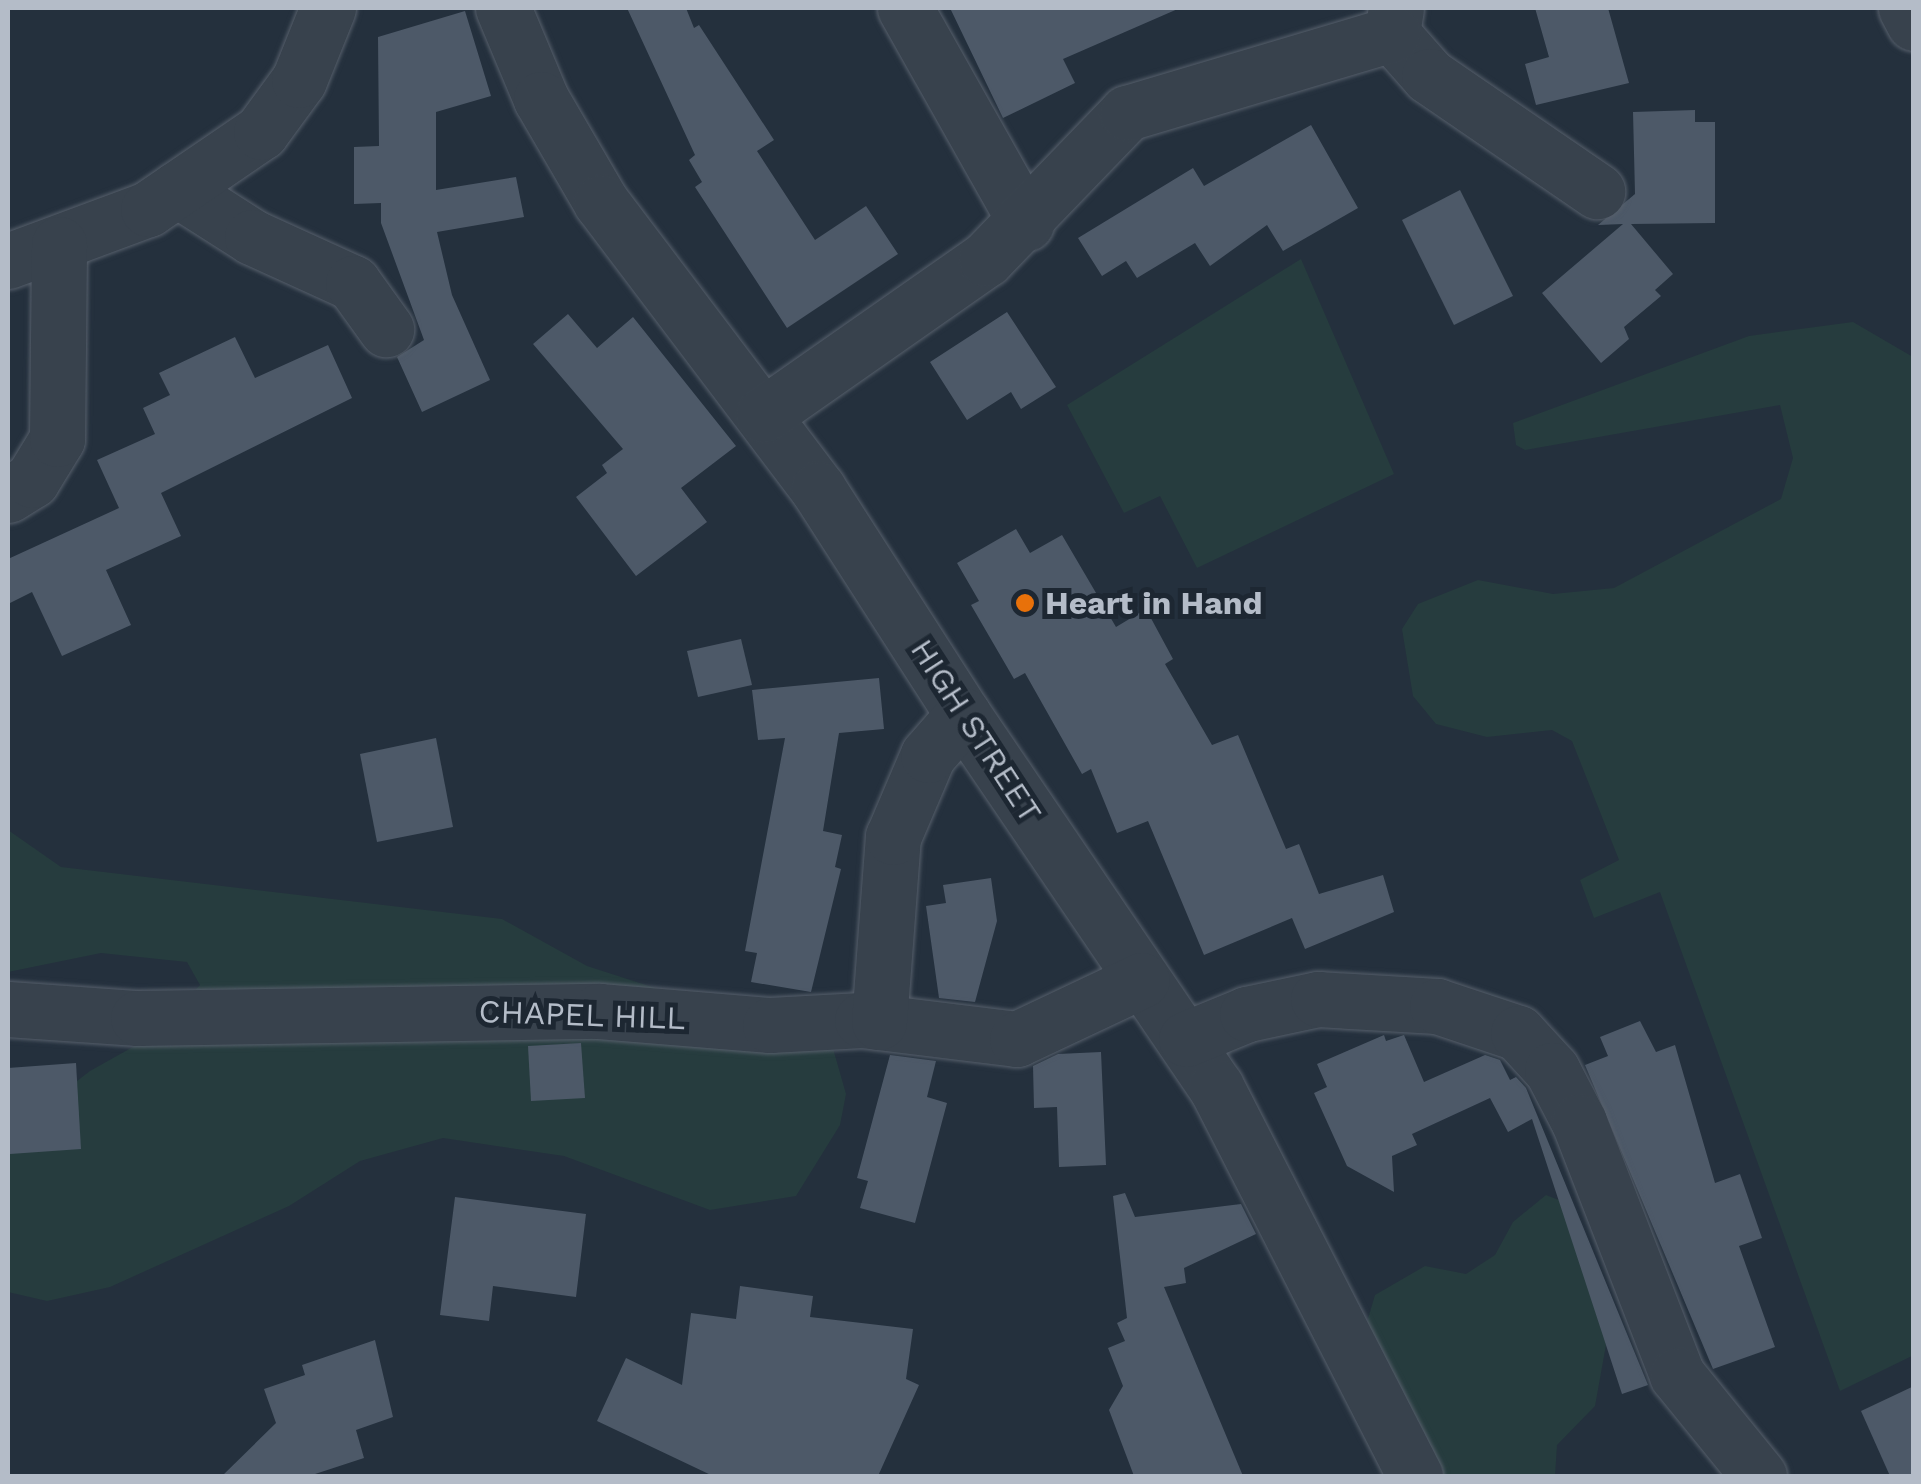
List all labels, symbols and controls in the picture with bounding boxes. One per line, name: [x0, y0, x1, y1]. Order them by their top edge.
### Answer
place label: Heart in Hand: [1045, 584, 1263, 622]
marker: Heart in Hand: [1014, 592, 1036, 614]
street label: HIGH STREET: [902, 632, 1050, 830]
street label: CHAPEL HILL: [478, 992, 686, 1038]

